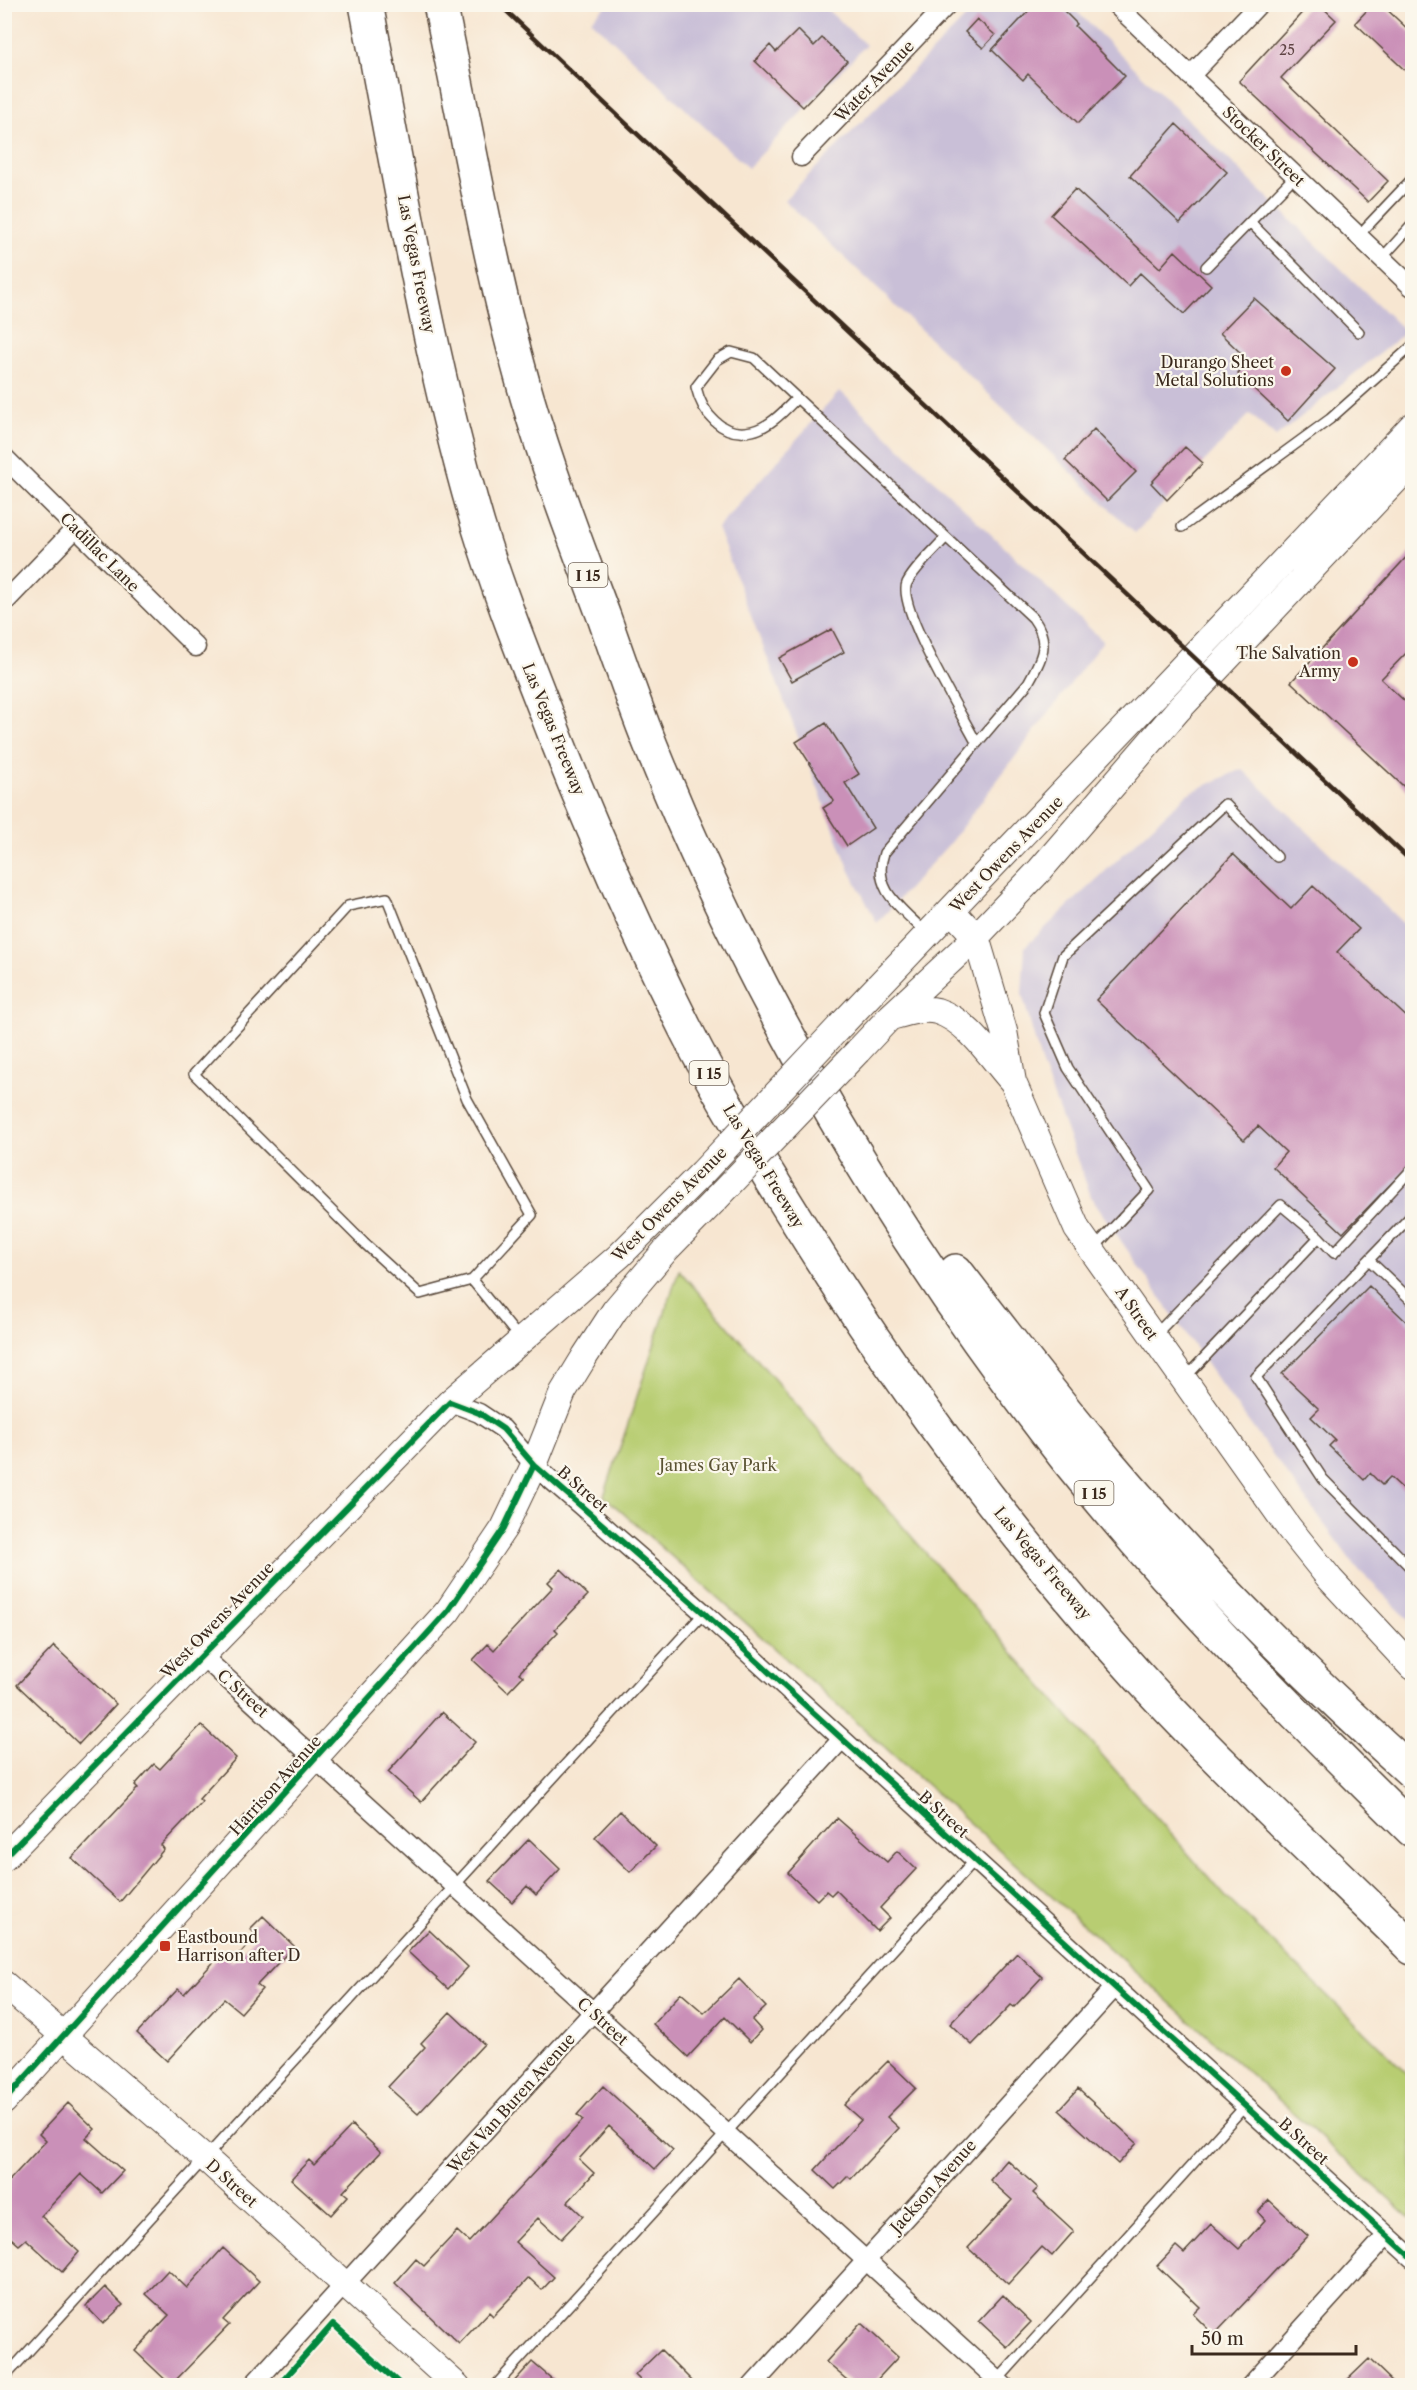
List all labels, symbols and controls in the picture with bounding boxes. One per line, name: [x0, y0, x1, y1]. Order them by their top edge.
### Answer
street label: Water Avenue: [829, 36, 918, 127]
house number: 25: [1279, 41, 1295, 59]
street label: Stocker Street: [1219, 102, 1310, 191]
street label: Las Vegas Freeway: [394, 193, 440, 336]
place label: Durango Sheet Metal Solutions: [1155, 352, 1274, 390]
marker: Durango Sheet Metal Solutions: [1279, 364, 1293, 378]
street label: Cadillac Lane: [56, 508, 144, 596]
road number: I 15: [568, 563, 608, 587]
place label: The Salvation Army: [1236, 643, 1342, 681]
marker: The Salvation Army: [1346, 655, 1360, 669]
street label: Las Vegas Freeway: [518, 660, 590, 799]
street label: West Owens Avenue: [944, 791, 1067, 917]
road number: I 15: [690, 1061, 728, 1085]
street label: Las Vegas Freeway: [719, 1100, 809, 1232]
street label: West Owens Avenue: [607, 1142, 731, 1266]
street label: A Street: [1111, 1282, 1163, 1344]
park label: James Gay Park: [656, 1455, 777, 1475]
street label: B Street: [553, 1462, 613, 1517]
road number: I 15: [1074, 1481, 1114, 1505]
street label: Las Vegas Freeway: [990, 1503, 1097, 1624]
street label: West Owens Avenue: [155, 1557, 278, 1683]
street label: C Street: [213, 1665, 273, 1721]
street label: Harrison Avenue: [225, 1731, 325, 1839]
street label: B Street: [915, 1786, 974, 1842]
place label: Eastbound Harrison after D: [177, 1927, 301, 1965]
marker: Eastbound Harrison after D: [158, 1939, 172, 1953]
street label: C Street: [573, 1993, 633, 2049]
street label: West Van Buren Avenue: [442, 2029, 579, 2178]
street label: B Street: [1275, 2113, 1334, 2169]
street label: Jackson Avenue: [884, 2135, 980, 2239]
street label: D Street: [202, 2155, 262, 2212]
scale bar: [1192, 2318, 1356, 2356]
text: 50 m: [1201, 2328, 1244, 2350]

